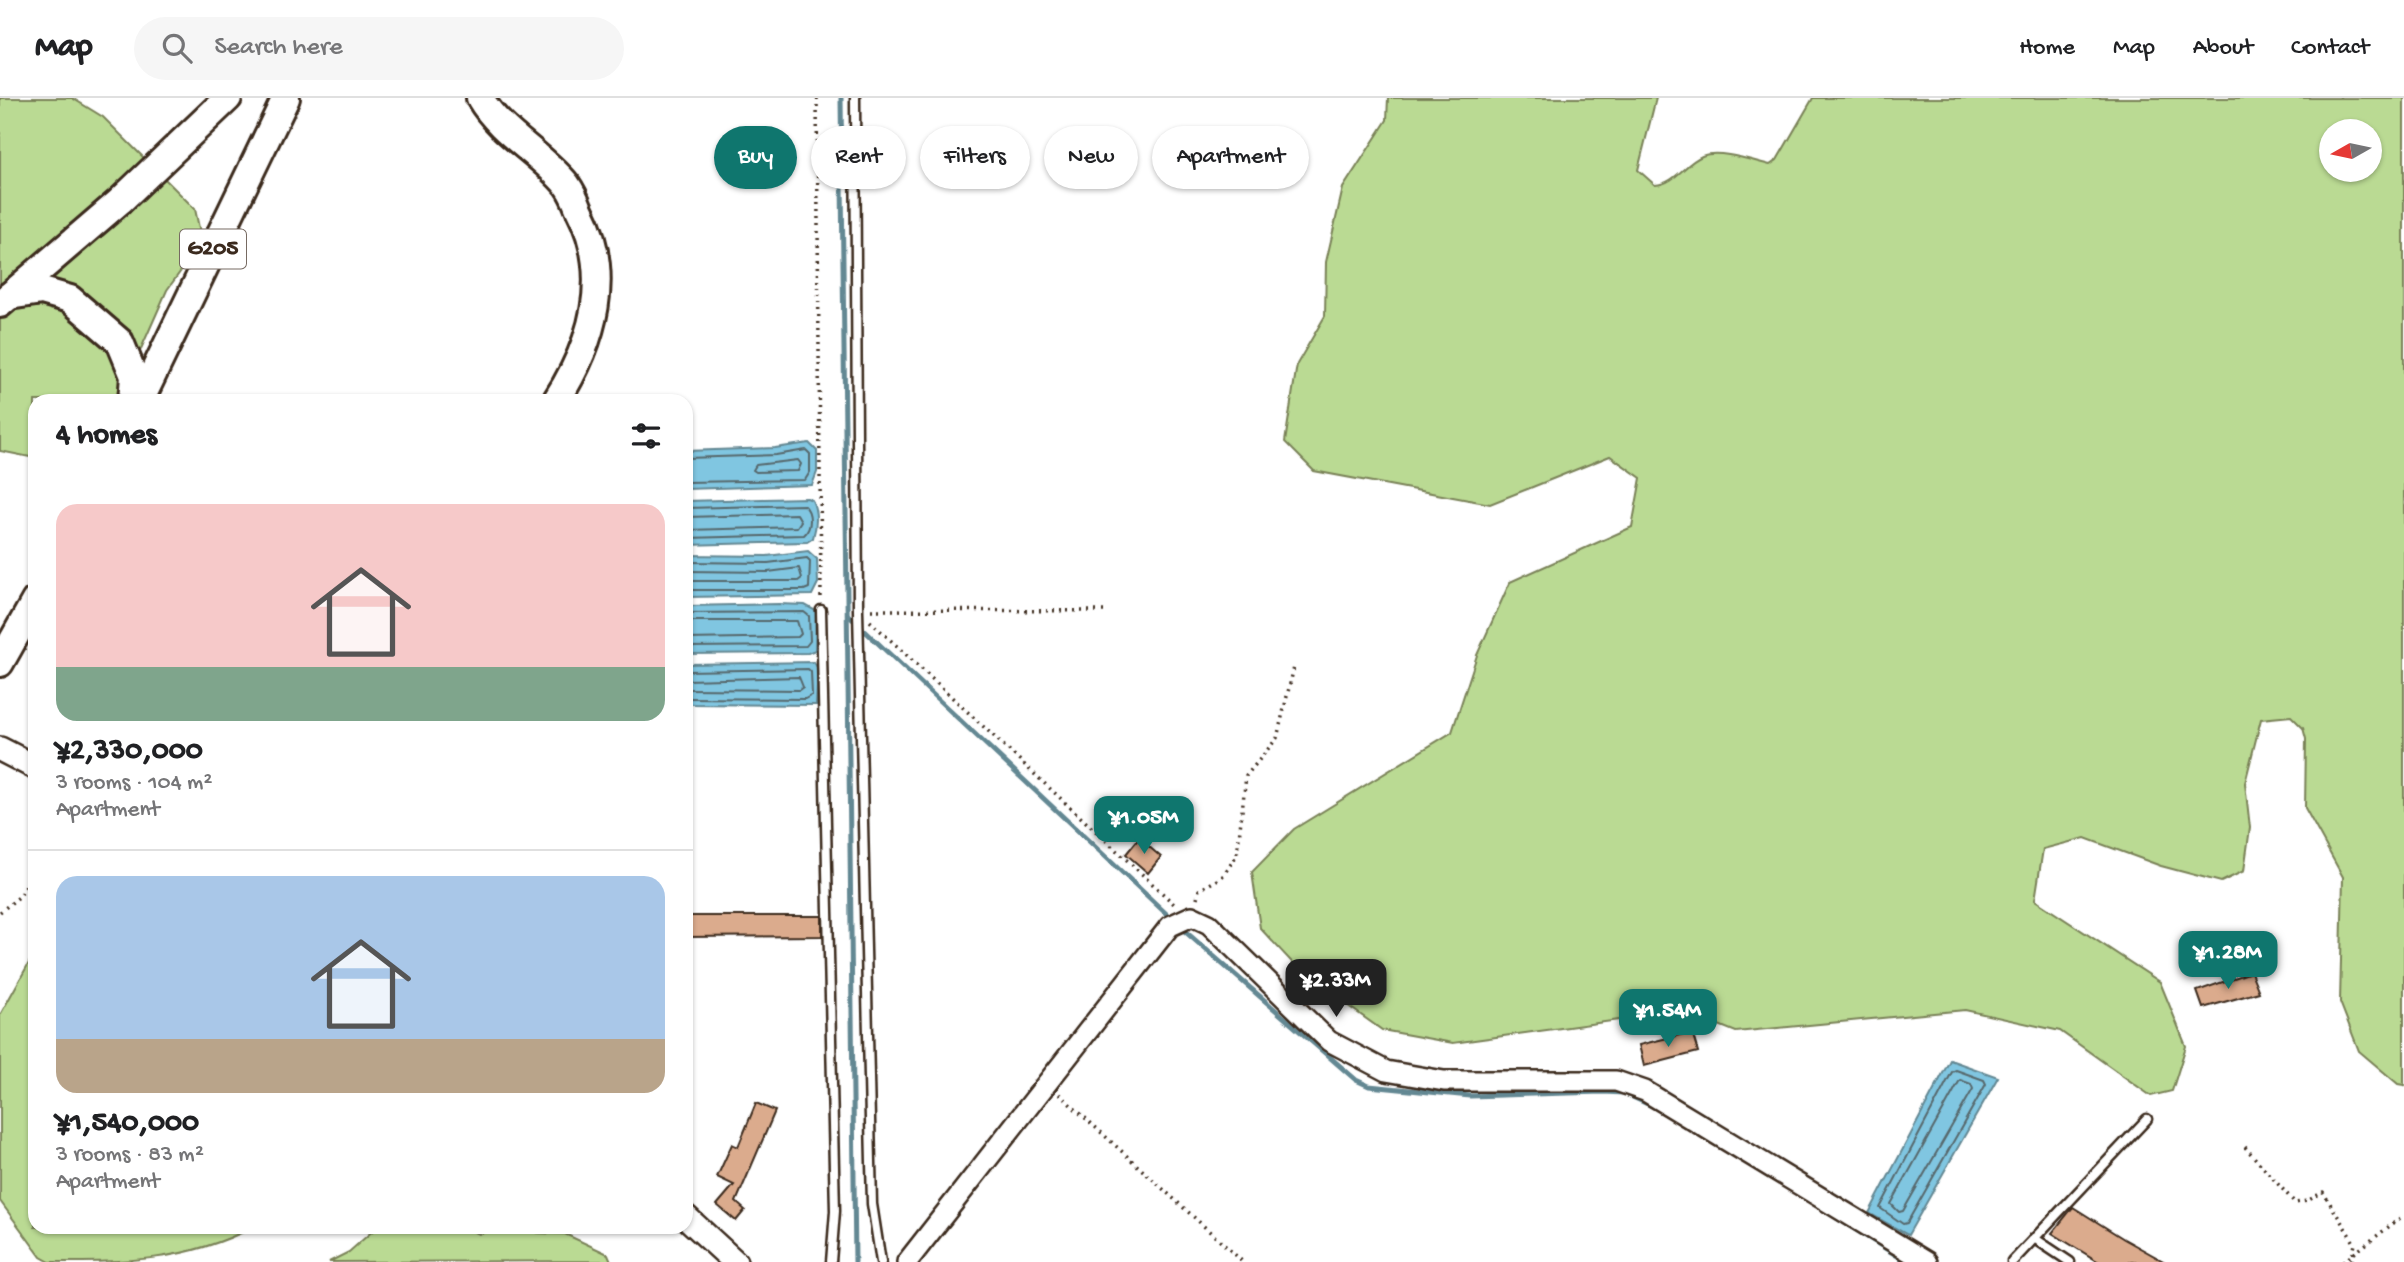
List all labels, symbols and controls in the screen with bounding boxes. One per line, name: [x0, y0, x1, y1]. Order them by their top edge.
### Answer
search box: [134, 17, 624, 80]
text: Map: [35, 29, 92, 67]
icon: search: [158, 29, 196, 67]
text: Search here: [214, 33, 343, 64]
text: Home: [2019, 34, 2075, 63]
text: Map: [2113, 34, 2155, 63]
text: About: [2193, 34, 2253, 63]
text: Contact: [2291, 34, 2369, 63]
north arrow: [2319, 119, 2382, 182]
map controls: [2319, 119, 2382, 182]
chip: Buy: [714, 126, 797, 189]
chip: Rent: [811, 126, 906, 189]
chip: Filters: [920, 126, 1030, 189]
chip: New: [1044, 126, 1138, 189]
chip: Apartment: [1152, 126, 1309, 189]
road number: G205: [180, 230, 246, 268]
icon: filters: [627, 417, 665, 455]
text: 4 homes: [56, 419, 157, 454]
icon: home: [298, 549, 424, 675]
text: ¥2,330,000: [56, 735, 203, 770]
text: 3 rooms · 104 m²: [56, 770, 212, 797]
pin: ¥1.05M: [1087, 796, 1201, 856]
text: Apartment: [56, 797, 160, 824]
text: ¥1.05M: [1110, 805, 1178, 832]
icon: home: [298, 921, 424, 1047]
pin: ¥1.28M: [2171, 932, 2285, 991]
text: ¥1.28M: [2194, 940, 2262, 967]
pin: ¥2.33M: [1279, 960, 1393, 1019]
text: ¥2.33M: [1302, 968, 1371, 995]
pin: ¥1.54M: [1611, 990, 1725, 1049]
text: ¥1.54M: [1635, 998, 1701, 1025]
text: ¥1,540,000: [56, 1107, 199, 1142]
text: 3 rooms · 83 m²: [56, 1142, 204, 1169]
text: Apartment: [56, 1169, 160, 1196]

